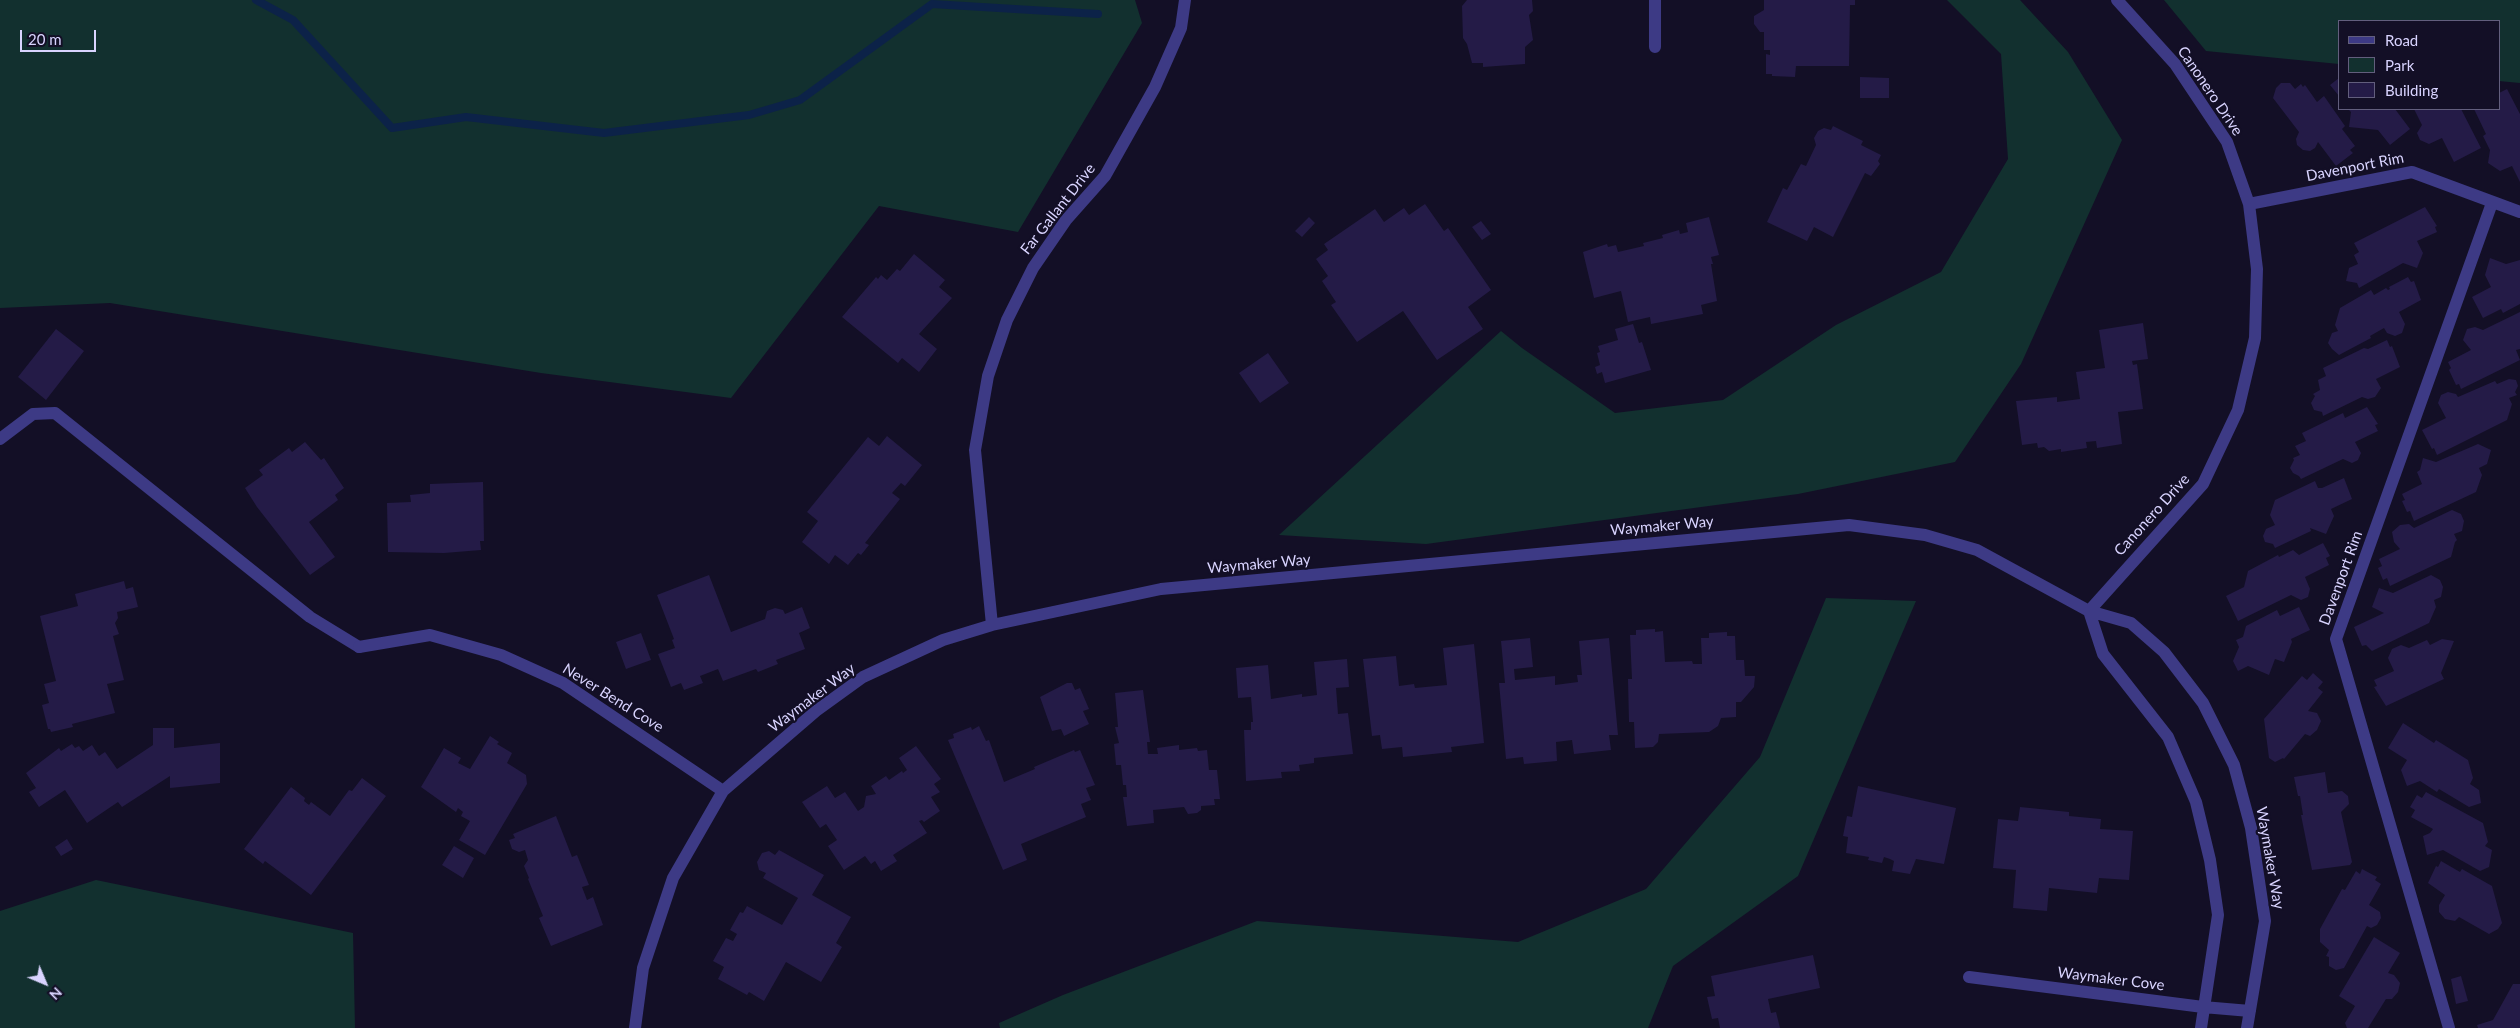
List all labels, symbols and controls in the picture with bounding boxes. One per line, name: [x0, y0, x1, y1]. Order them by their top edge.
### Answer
scale bar: [22, 20, 99, 52]
legend: [2338, 20, 2500, 110]
text: 20 m: [28, 30, 62, 48]
text: Road: [2385, 31, 2418, 49]
street label: Canonero Drive: [2173, 43, 2247, 139]
text: Park: [2385, 56, 2414, 74]
text: Building: [2385, 81, 2438, 99]
street label: Davenport Rim: [2305, 149, 2405, 185]
street label: Far Gallant Drive: [1017, 160, 1099, 258]
street label: Canonero Drive: [2111, 470, 2193, 560]
street label: Waymaker Way: [1610, 513, 1714, 539]
street label: Davenport Rim: [2316, 528, 2366, 628]
street label: Waymaker Way: [1207, 551, 1311, 577]
street label: Never Bend Cove: [559, 660, 667, 736]
street label: Waymaker Way: [765, 660, 859, 736]
street label: Waymaker Way: [2252, 805, 2288, 911]
north arrow: [20, 958, 70, 1008]
street label: Waymaker Cove: [2057, 964, 2165, 994]
text: N: [46, 984, 66, 1004]

